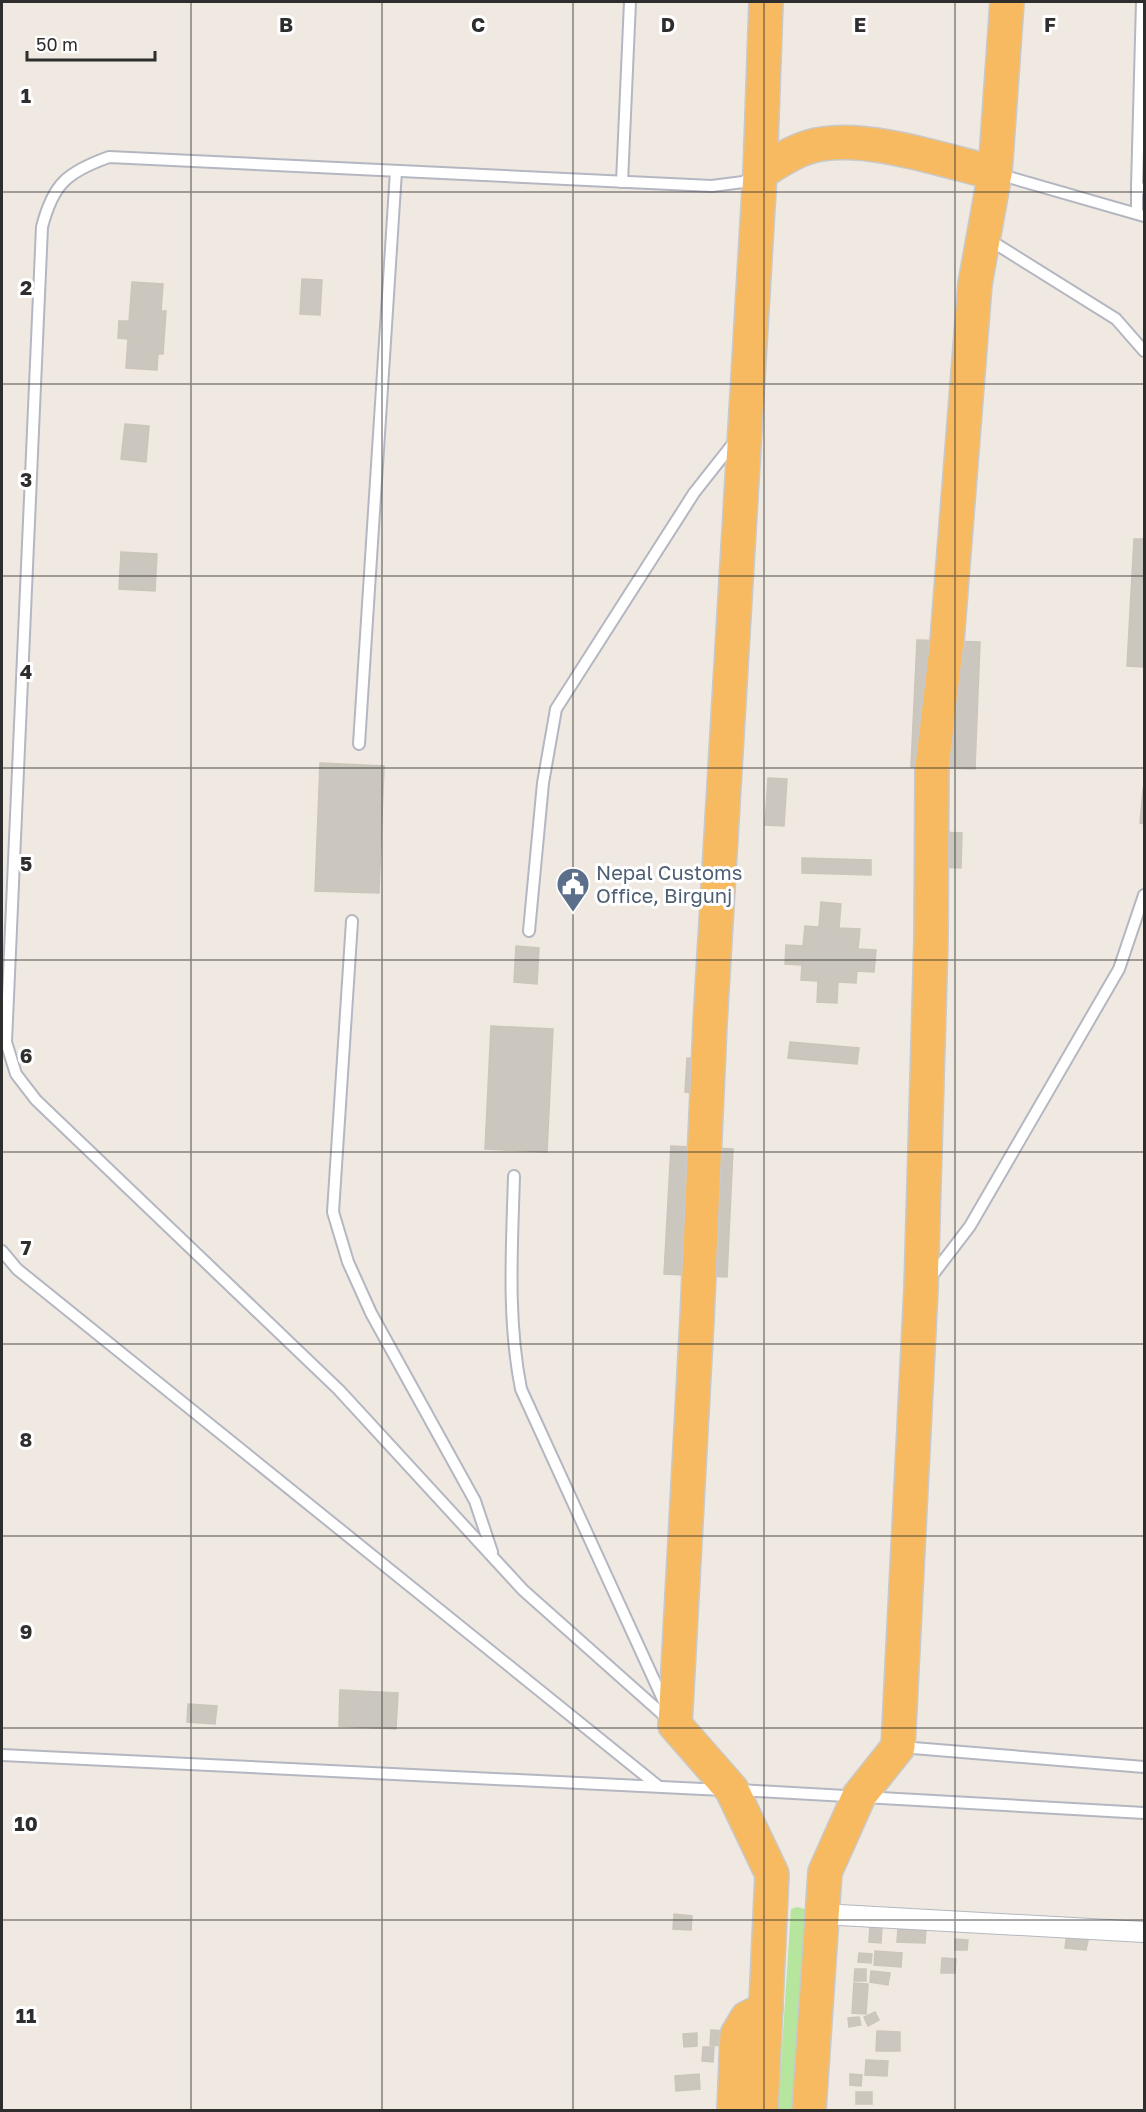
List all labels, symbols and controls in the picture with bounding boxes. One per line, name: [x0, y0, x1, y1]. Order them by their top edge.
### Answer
text: B: [279, 12, 293, 36]
text: C: [471, 12, 485, 36]
text: D: [661, 12, 675, 36]
text: E: [854, 12, 866, 36]
text: F: [1044, 12, 1056, 36]
scale bar: [27, 24, 154, 62]
text: 50 m: [36, 33, 78, 55]
text: 1: [21, 83, 31, 107]
text: 2: [20, 275, 32, 299]
text: 3: [20, 467, 32, 491]
text: 4: [20, 659, 32, 683]
text: 5: [20, 851, 32, 875]
place label: Nepal Customs Office, Birgunj: [596, 860, 742, 907]
public building icon: Nepal Customs Office, Birgunj: [555, 866, 591, 913]
text: 6: [20, 1043, 32, 1067]
text: 7: [21, 1235, 32, 1259]
text: 8: [20, 1427, 32, 1451]
text: 9: [20, 1619, 32, 1643]
text: 10: [14, 1811, 38, 1835]
text: 11: [16, 2003, 36, 2027]

